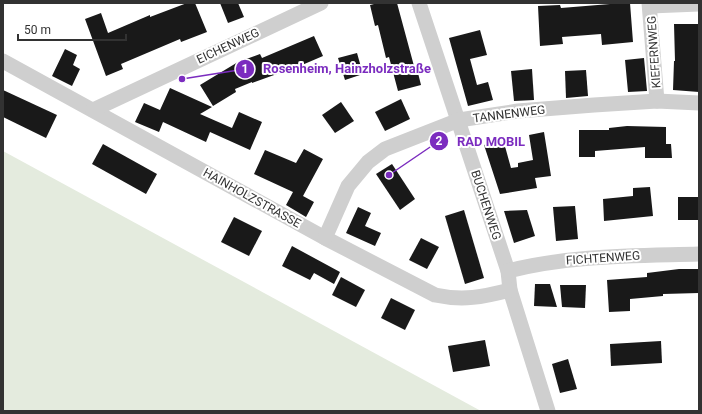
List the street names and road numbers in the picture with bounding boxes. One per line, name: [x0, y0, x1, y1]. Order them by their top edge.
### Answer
street label: KIEFERNWEG: [644, 15, 664, 89]
street label: EICHENWEG: [194, 25, 262, 67]
street label: TANNENWEG: [472, 103, 546, 125]
street label: HAINHOLZSTRASSE: [201, 165, 303, 231]
street label: BUCHENWEG: [468, 168, 504, 242]
street label: FICHTENWEG: [565, 248, 641, 268]

